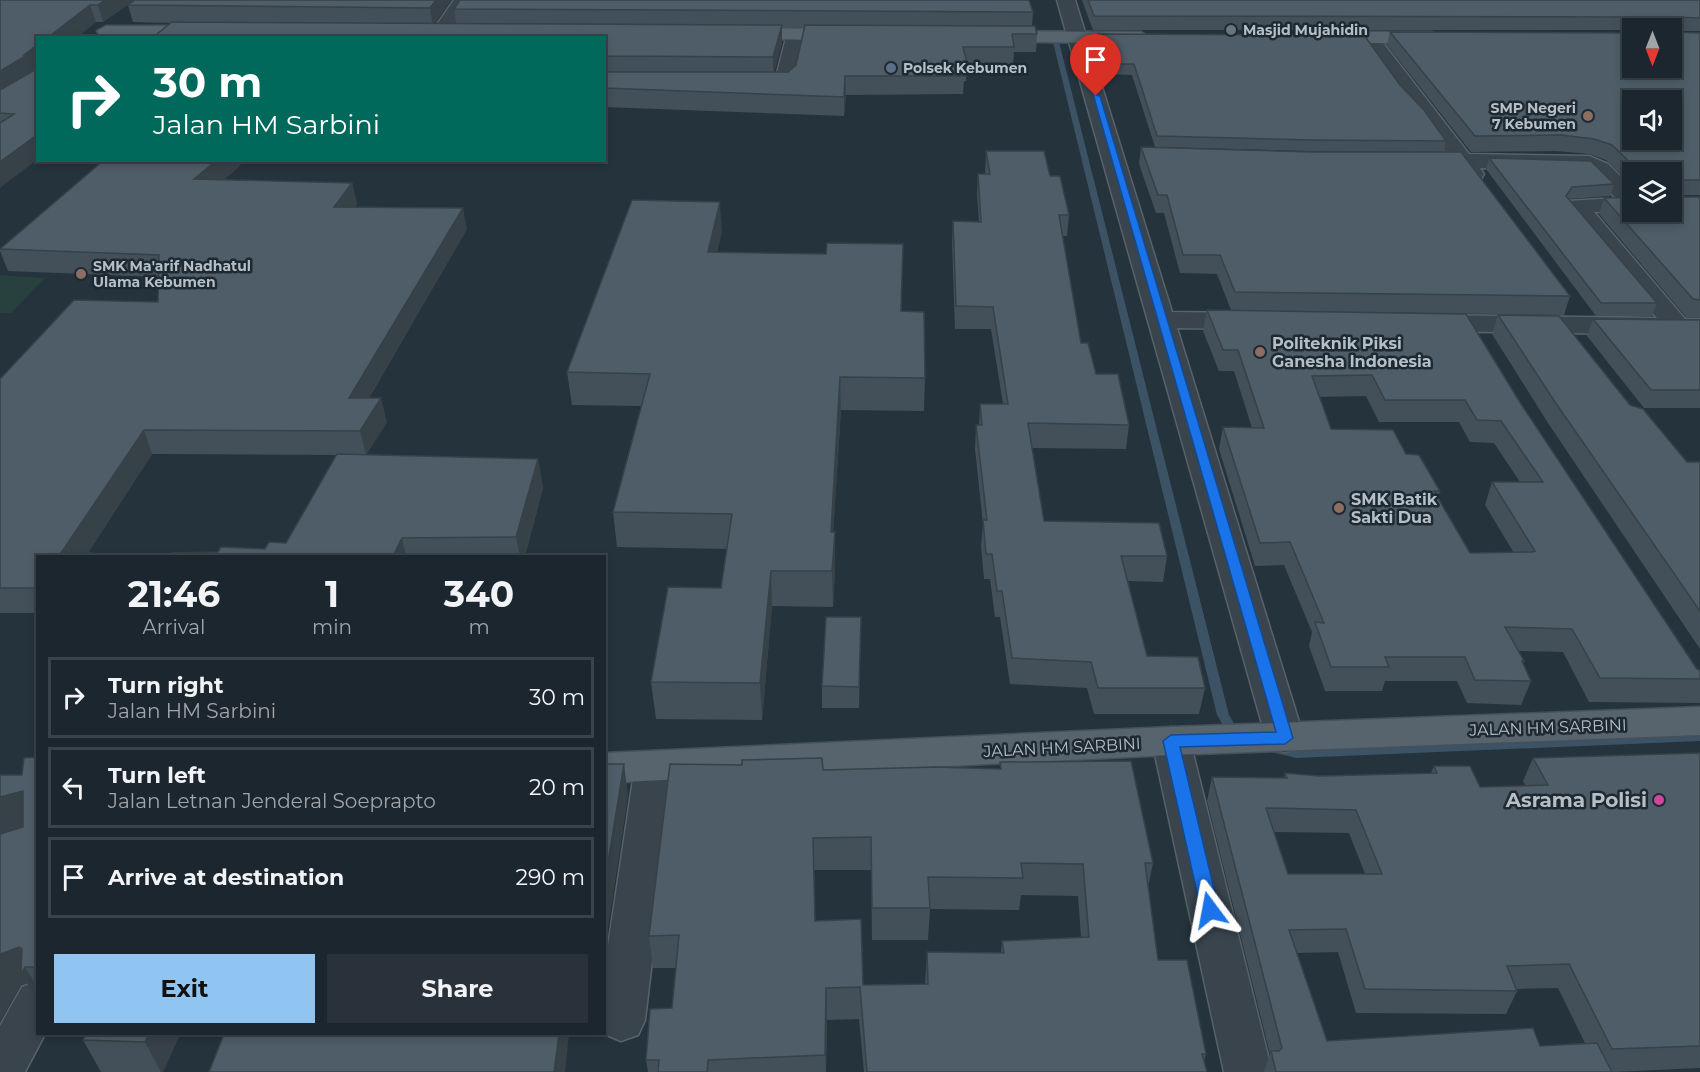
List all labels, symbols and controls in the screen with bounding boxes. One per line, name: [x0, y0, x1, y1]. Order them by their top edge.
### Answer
north arrow: [1622, 18, 1682, 78]
map controls: [1622, 18, 1682, 222]
place label: Masjid Mujahidin: [1243, 21, 1368, 39]
marker: Masjid Mujahidin: [1224, 23, 1238, 37]
pin: [1070, 34, 1121, 96]
icon: arrive: [1079, 43, 1112, 76]
text: 30 m: [153, 56, 262, 108]
place label: Polsek Kebumen: [903, 59, 1027, 77]
icon: right: [54, 60, 132, 138]
marker: Polsek Kebumen: [884, 61, 898, 75]
button: sound: [1622, 90, 1682, 150]
place label: SMP Negeri 7 Kebumen: [1491, 99, 1576, 133]
text: Jalan HM Sarbini: [153, 108, 380, 141]
marker: SMP Negeri 7 Kebumen: [1581, 109, 1595, 123]
button: layers: [1622, 162, 1682, 222]
place label: SMK Ma'arif Nadhatul Ulama Kebumen: [93, 257, 251, 291]
marker: SMK Ma'arif Nadhatul Ulama Kebumen: [74, 267, 88, 281]
place label: Politeknik Piksi Ganesha Indonesia: [1272, 334, 1432, 371]
marker: Politeknik Piksi Ganesha Indonesia: [1253, 345, 1267, 359]
place label: SMK Batik Sakti Dua: [1351, 490, 1438, 527]
marker: SMK Batik Sakti Dua: [1332, 501, 1346, 515]
text: 21:46: [128, 572, 220, 616]
text: 1: [325, 572, 339, 616]
text: 340: [444, 572, 514, 616]
text: Arrival: [142, 615, 206, 639]
text: min: [312, 615, 352, 639]
text: m: [468, 615, 490, 639]
text: Turn right: [108, 672, 223, 699]
icon: right: [57, 681, 90, 714]
text: 30 m: [529, 684, 585, 711]
text: Jalan HM Sarbini: [108, 699, 276, 723]
street label: JALAN HM SARBINI: [1468, 715, 1627, 740]
street label: JALAN HM SARBINI: [982, 734, 1141, 761]
text: Turn left: [108, 762, 206, 789]
icon: left: [57, 771, 90, 804]
text: 20 m: [529, 774, 585, 801]
place label: Asrama Polisi: [1505, 788, 1647, 812]
text: Jalan Letnan Jenderal Soeprapto: [108, 789, 436, 813]
marker: Asrama Polisi: [1652, 793, 1666, 807]
icon: arrive: [57, 861, 90, 894]
text: Arrive at destination: [108, 864, 344, 891]
text: 290 m: [515, 864, 585, 891]
position arrow: [1178, 878, 1242, 942]
button: Exit: [54, 954, 315, 1023]
button: Share: [327, 954, 588, 1023]

